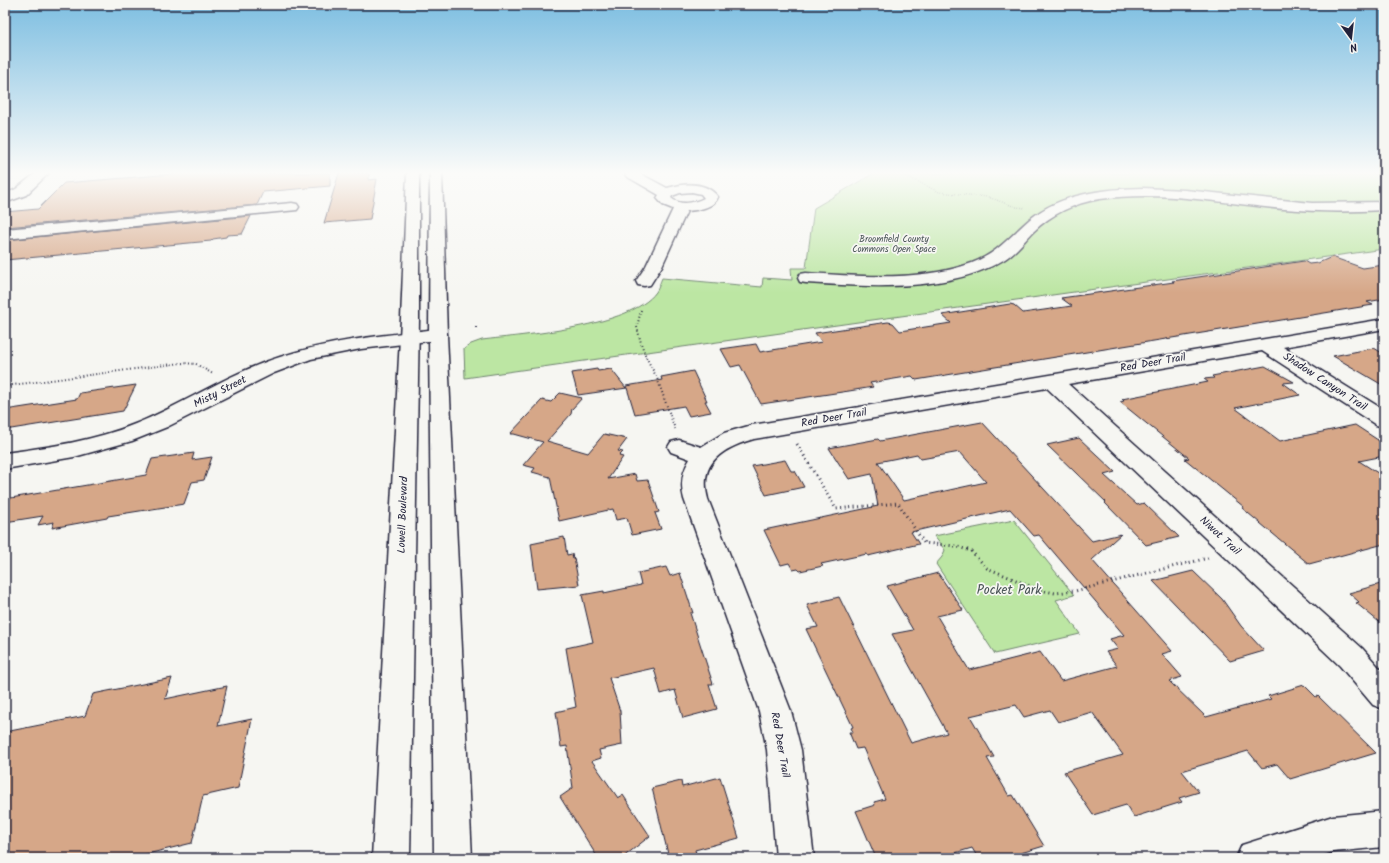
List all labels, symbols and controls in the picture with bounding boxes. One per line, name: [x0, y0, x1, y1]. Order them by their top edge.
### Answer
north arrow: [1331, 18, 1371, 58]
text: N: [1348, 37, 1359, 56]
park label: Broomfield County Commons Open Space: [852, 232, 936, 257]
street label: Red Deer Trail: [1119, 348, 1188, 378]
street label: Shadow Canyon Trail: [1279, 348, 1371, 416]
street label: Misty Street: [190, 371, 250, 413]
street label: Red Deer Trail: [800, 403, 869, 433]
street label: Lowell Boulevard: [393, 476, 413, 554]
street label: Niwot Trail: [1195, 512, 1245, 560]
park label: Pocket Park: [977, 580, 1042, 601]
street label: Red Deer Trail: [765, 711, 795, 780]

